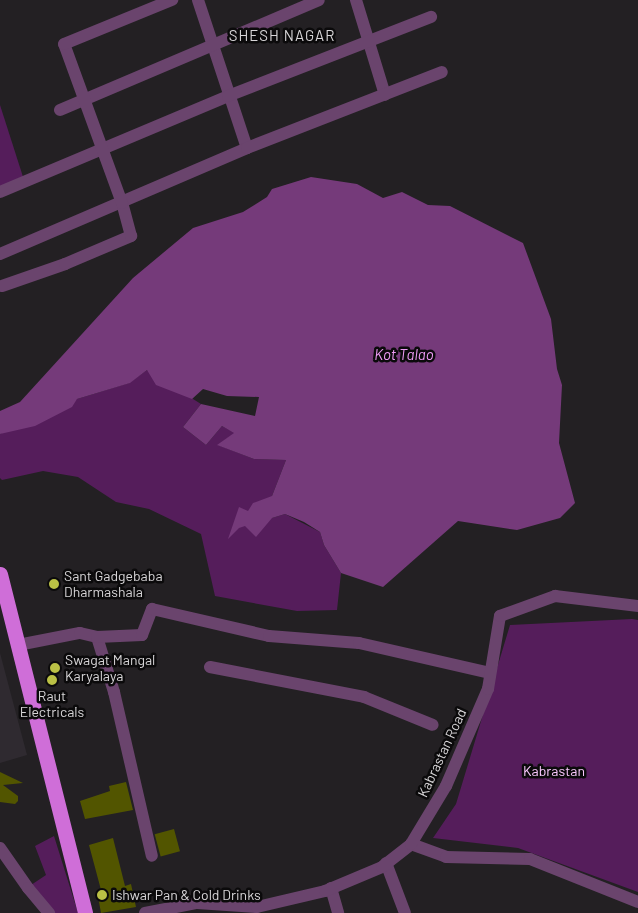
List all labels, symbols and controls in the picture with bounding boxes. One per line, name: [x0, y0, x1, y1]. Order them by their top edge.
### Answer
district label: SHESH NAGAR: [227, 27, 337, 45]
water label: Kot Talao: [374, 346, 434, 364]
place label: Sant Gadgebaba Dharmashala: [64, 568, 163, 600]
marker: Sant Gadgebaba Dharmashala: [48, 578, 60, 590]
place label: Swagat Mangal Karyalaya: [65, 652, 155, 684]
marker: Swagat Mangal Karyalaya: [49, 662, 61, 674]
marker: Raut Electricals: [46, 674, 58, 686]
place label: Raut Electricals: [20, 688, 84, 720]
street label: Kabrastan Road: [414, 706, 470, 800]
park label: Kabrastan: [523, 763, 585, 779]
place label: Ishwar Pan & Cold Drinks: [112, 887, 261, 903]
marker: Ishwar Pan & Cold Drinks: [96, 889, 108, 901]

